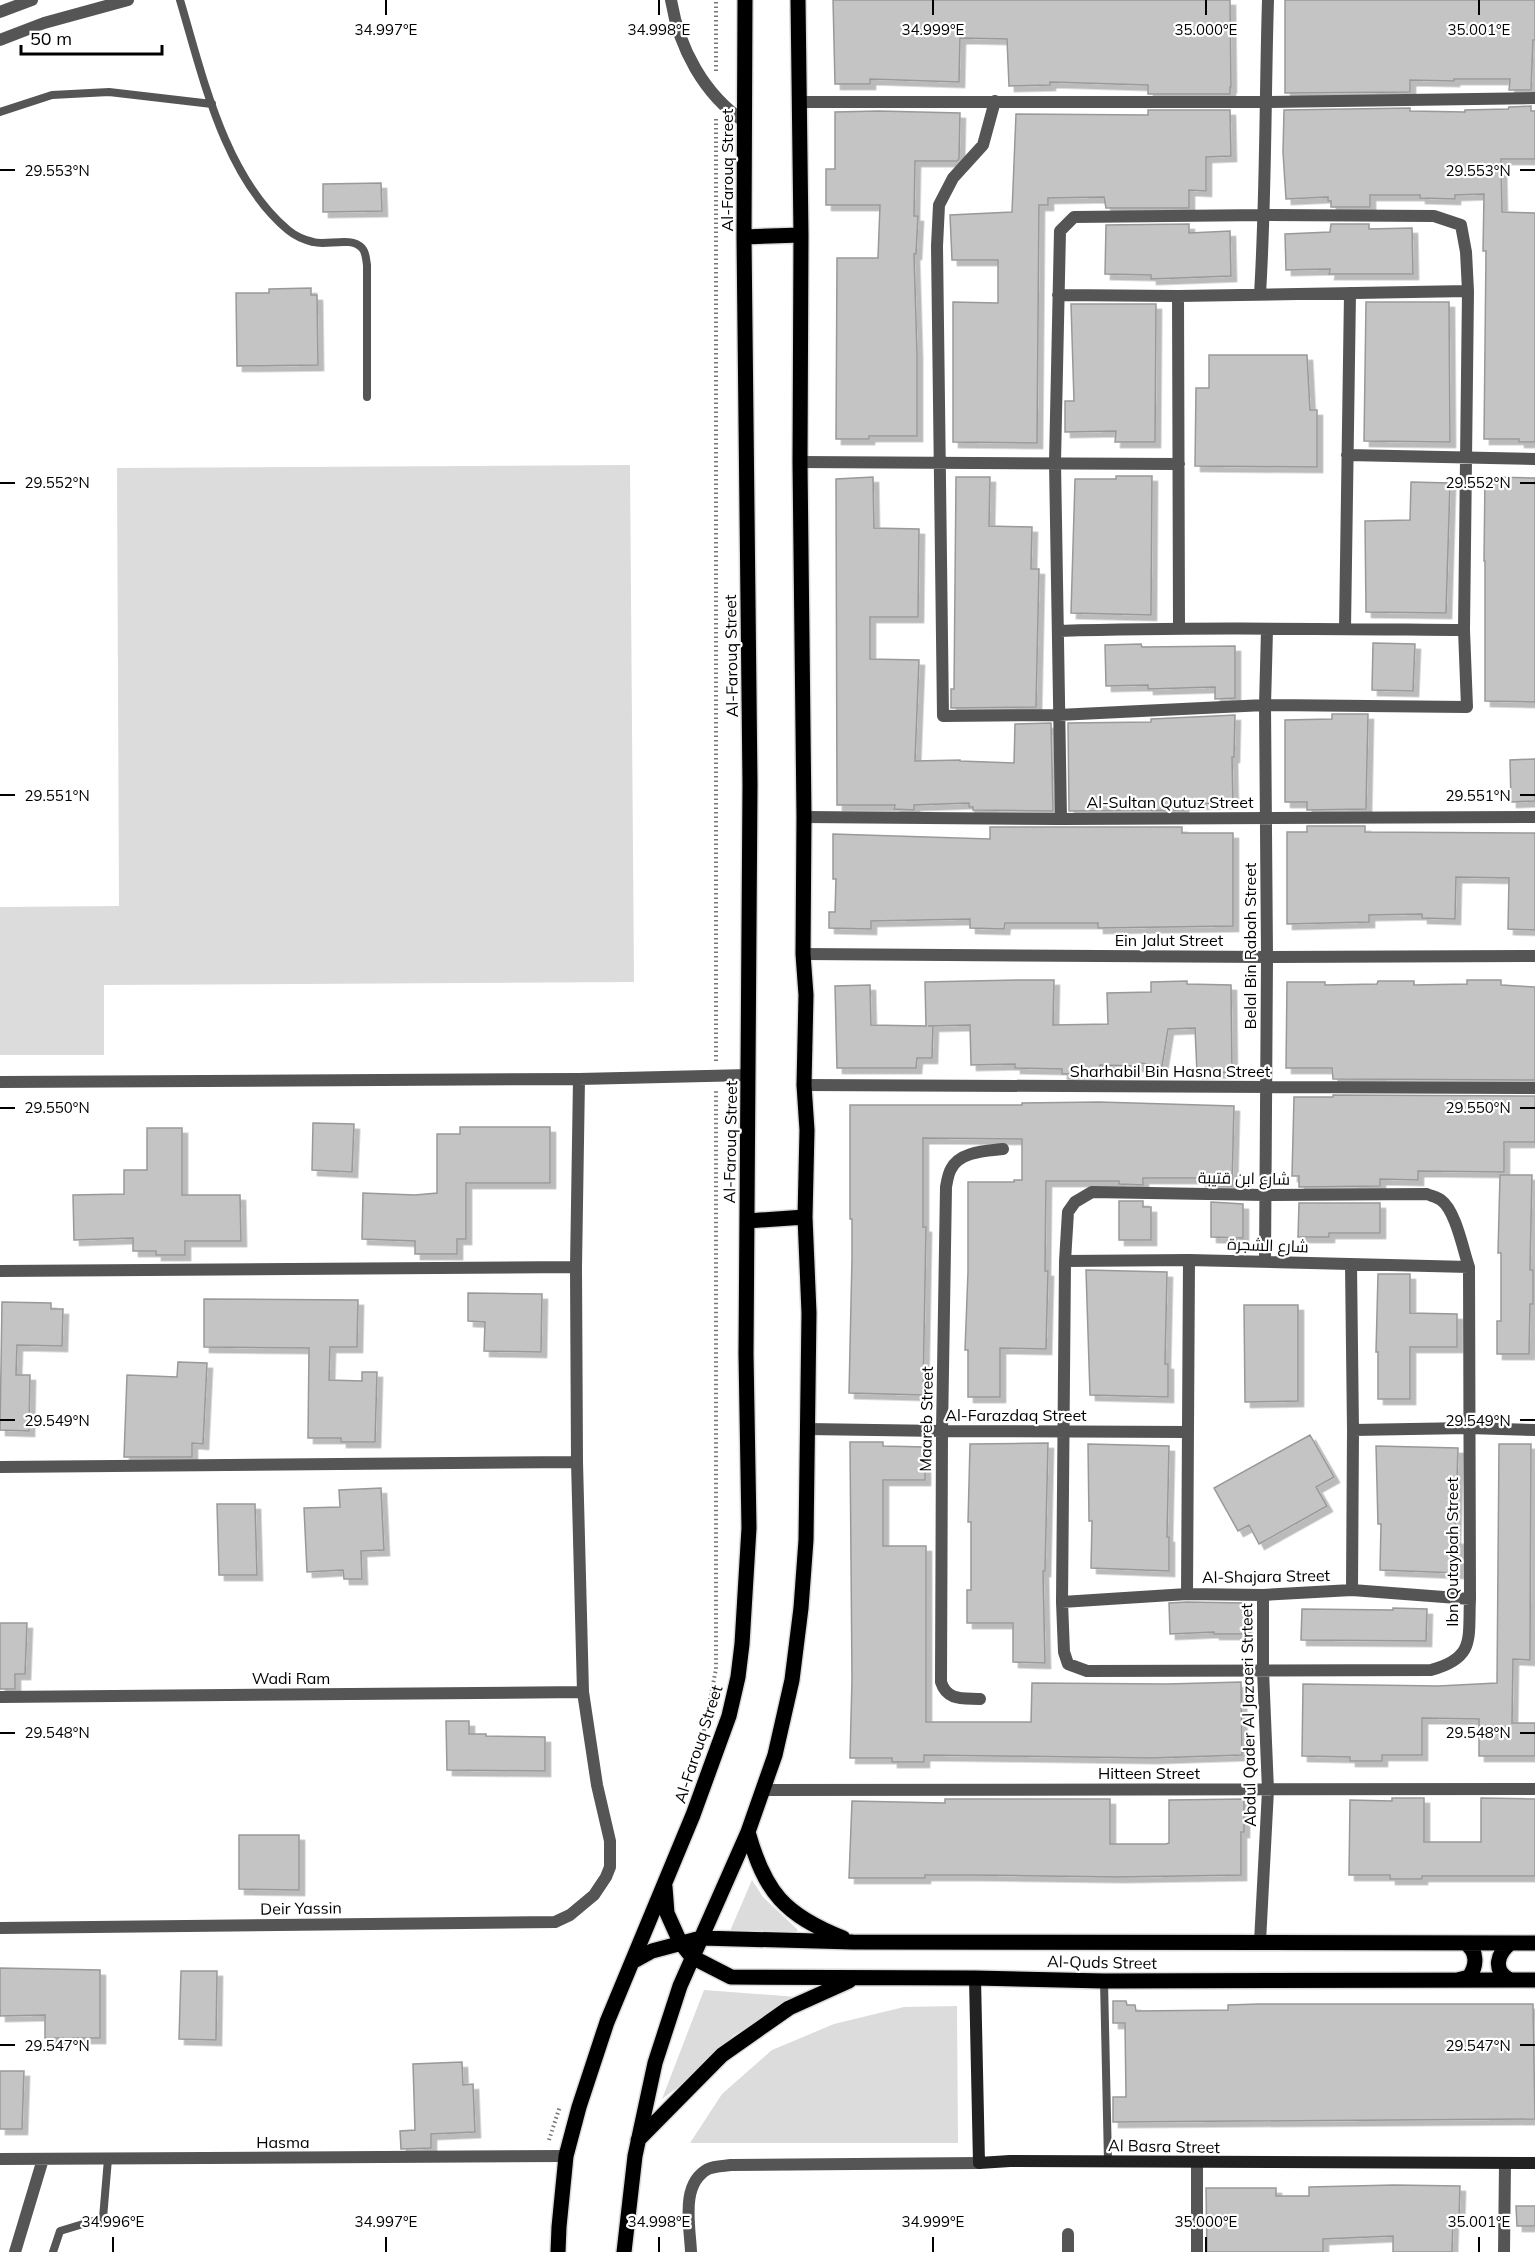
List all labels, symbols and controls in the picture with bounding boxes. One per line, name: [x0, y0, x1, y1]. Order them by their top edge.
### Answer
scale bar: [21, 18, 162, 56]
text: 34.997°E: [355, 20, 418, 39]
text: 34.998°E: [628, 20, 691, 39]
text: 34.999°E: [902, 20, 965, 39]
text: 35.000°E: [1175, 20, 1238, 39]
text: 35.001°E: [1448, 20, 1511, 39]
text: 50 m: [30, 27, 72, 50]
street label: Al-Farouq Street: [717, 108, 737, 231]
text: 29.553°N: [24, 161, 90, 180]
text: 29.553°N: [1445, 161, 1511, 180]
text: 29.552°N: [24, 473, 90, 492]
text: 29.552°N: [1445, 473, 1511, 492]
street label: Al-Farouq Street: [720, 594, 742, 718]
text: 29.551°N: [24, 786, 90, 805]
text: 29.551°N: [1445, 786, 1511, 805]
street label: Al-Sultan Qutuz Street: [1087, 792, 1254, 812]
street label: Belal Bin Rabah Street: [1240, 862, 1260, 1029]
street label: Ein Jalut Street: [1115, 930, 1224, 950]
street label: Sharhabil Bin Hasna Street: [1070, 1061, 1271, 1081]
street label: Al-Farouq Street: [719, 1080, 741, 1204]
text: 29.550°N: [24, 1098, 90, 1117]
text: 29.550°N: [1445, 1098, 1511, 1117]
street label: شارع ابن قتيبة: [1198, 1167, 1290, 1191]
street label: شارع الشجرة: [1227, 1234, 1309, 1258]
street label: Maareb Street: [915, 1366, 937, 1472]
street label: Al-Farazdaq Street: [945, 1405, 1087, 1425]
text: 29.549°N: [24, 1411, 90, 1430]
text: 29.549°N: [1445, 1411, 1511, 1430]
street label: Ibn Qutaybah Street: [1442, 1477, 1462, 1627]
street label: Al-Shajara Street: [1202, 1565, 1331, 1587]
street label: Abdul Qader Al Jazaeri Strteet: [1236, 1603, 1260, 1827]
street label: Wadi Ram: [252, 1668, 330, 1688]
street label: Al-Farouq Street: [670, 1682, 727, 1805]
text: 29.548°N: [24, 1723, 90, 1742]
text: 29.548°N: [1445, 1723, 1511, 1742]
street label: Hitteen Street: [1098, 1763, 1200, 1783]
street label: Deir Yassin: [260, 1897, 342, 1919]
street label: Al-Quds Street: [1047, 1951, 1158, 1973]
text: 29.547°N: [24, 2036, 90, 2055]
text: 29.547°N: [1445, 2036, 1511, 2055]
street label: Hasma: [256, 2132, 310, 2152]
street label: Al Basra Street: [1108, 2135, 1221, 2157]
text: 34.996°E: [82, 2212, 145, 2231]
text: 34.997°E: [355, 2212, 418, 2231]
text: 34.998°E: [628, 2212, 691, 2231]
text: 34.999°E: [902, 2212, 965, 2231]
text: 35.000°E: [1175, 2212, 1238, 2231]
text: 35.001°E: [1448, 2212, 1511, 2231]

